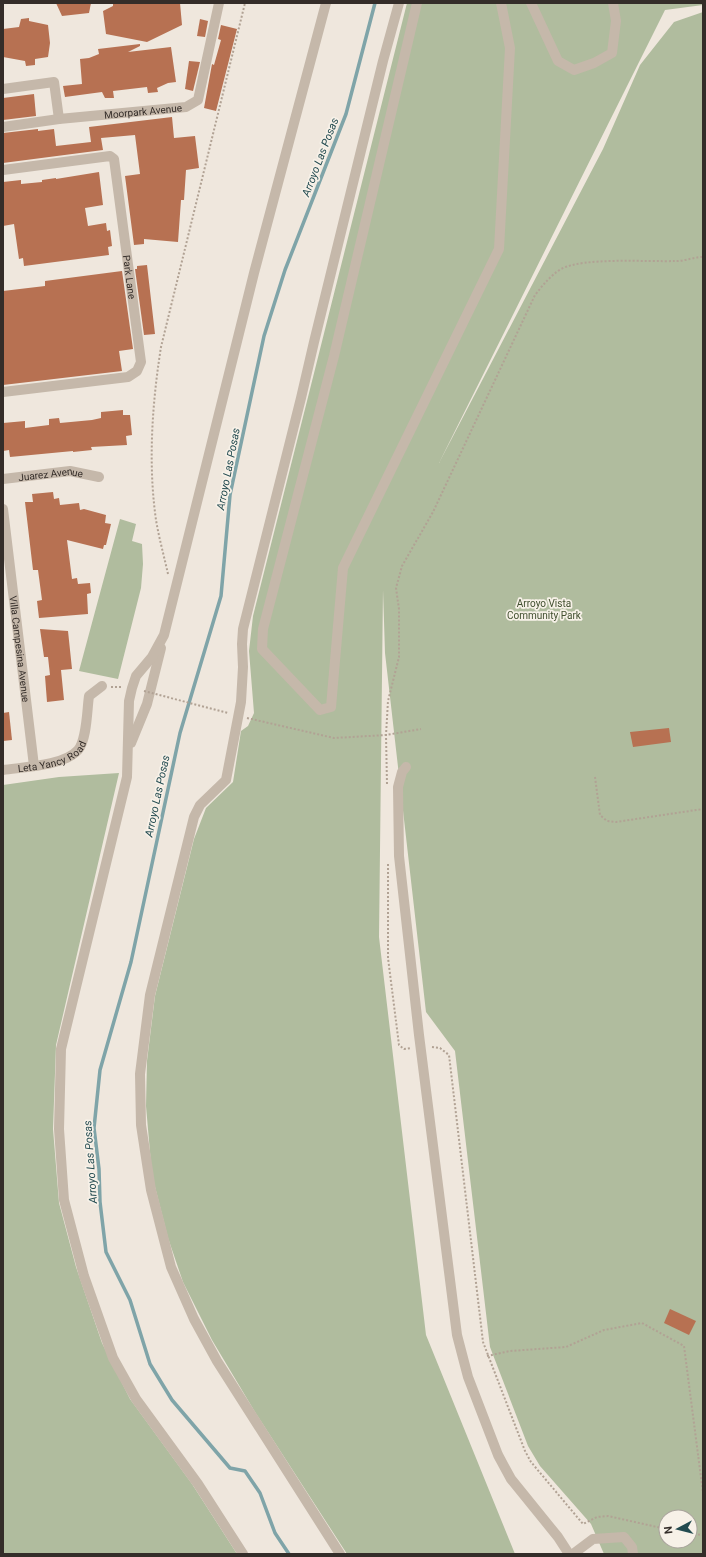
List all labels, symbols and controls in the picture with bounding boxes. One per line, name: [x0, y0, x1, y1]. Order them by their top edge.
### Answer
street label: Moorpark Avenue: [104, 102, 183, 121]
water label: Arroyo Las Posas: [299, 116, 342, 199]
street label: Park Lane: [121, 254, 138, 300]
water label: Arroyo Las Posas: [214, 427, 243, 512]
street label: Juarez Avenue: [18, 466, 84, 483]
street label: Villa Campesina Avenue: [8, 595, 31, 703]
park label: Arroyo Vista Community Park: [507, 598, 582, 621]
street label: Leta Yancy Road: [17, 739, 88, 774]
water label: Arroyo Las Posas: [142, 754, 173, 839]
water label: Arroyo Las Posas: [81, 1120, 100, 1205]
north arrow: [658, 1509, 698, 1549]
text: N: [662, 1525, 675, 1535]

